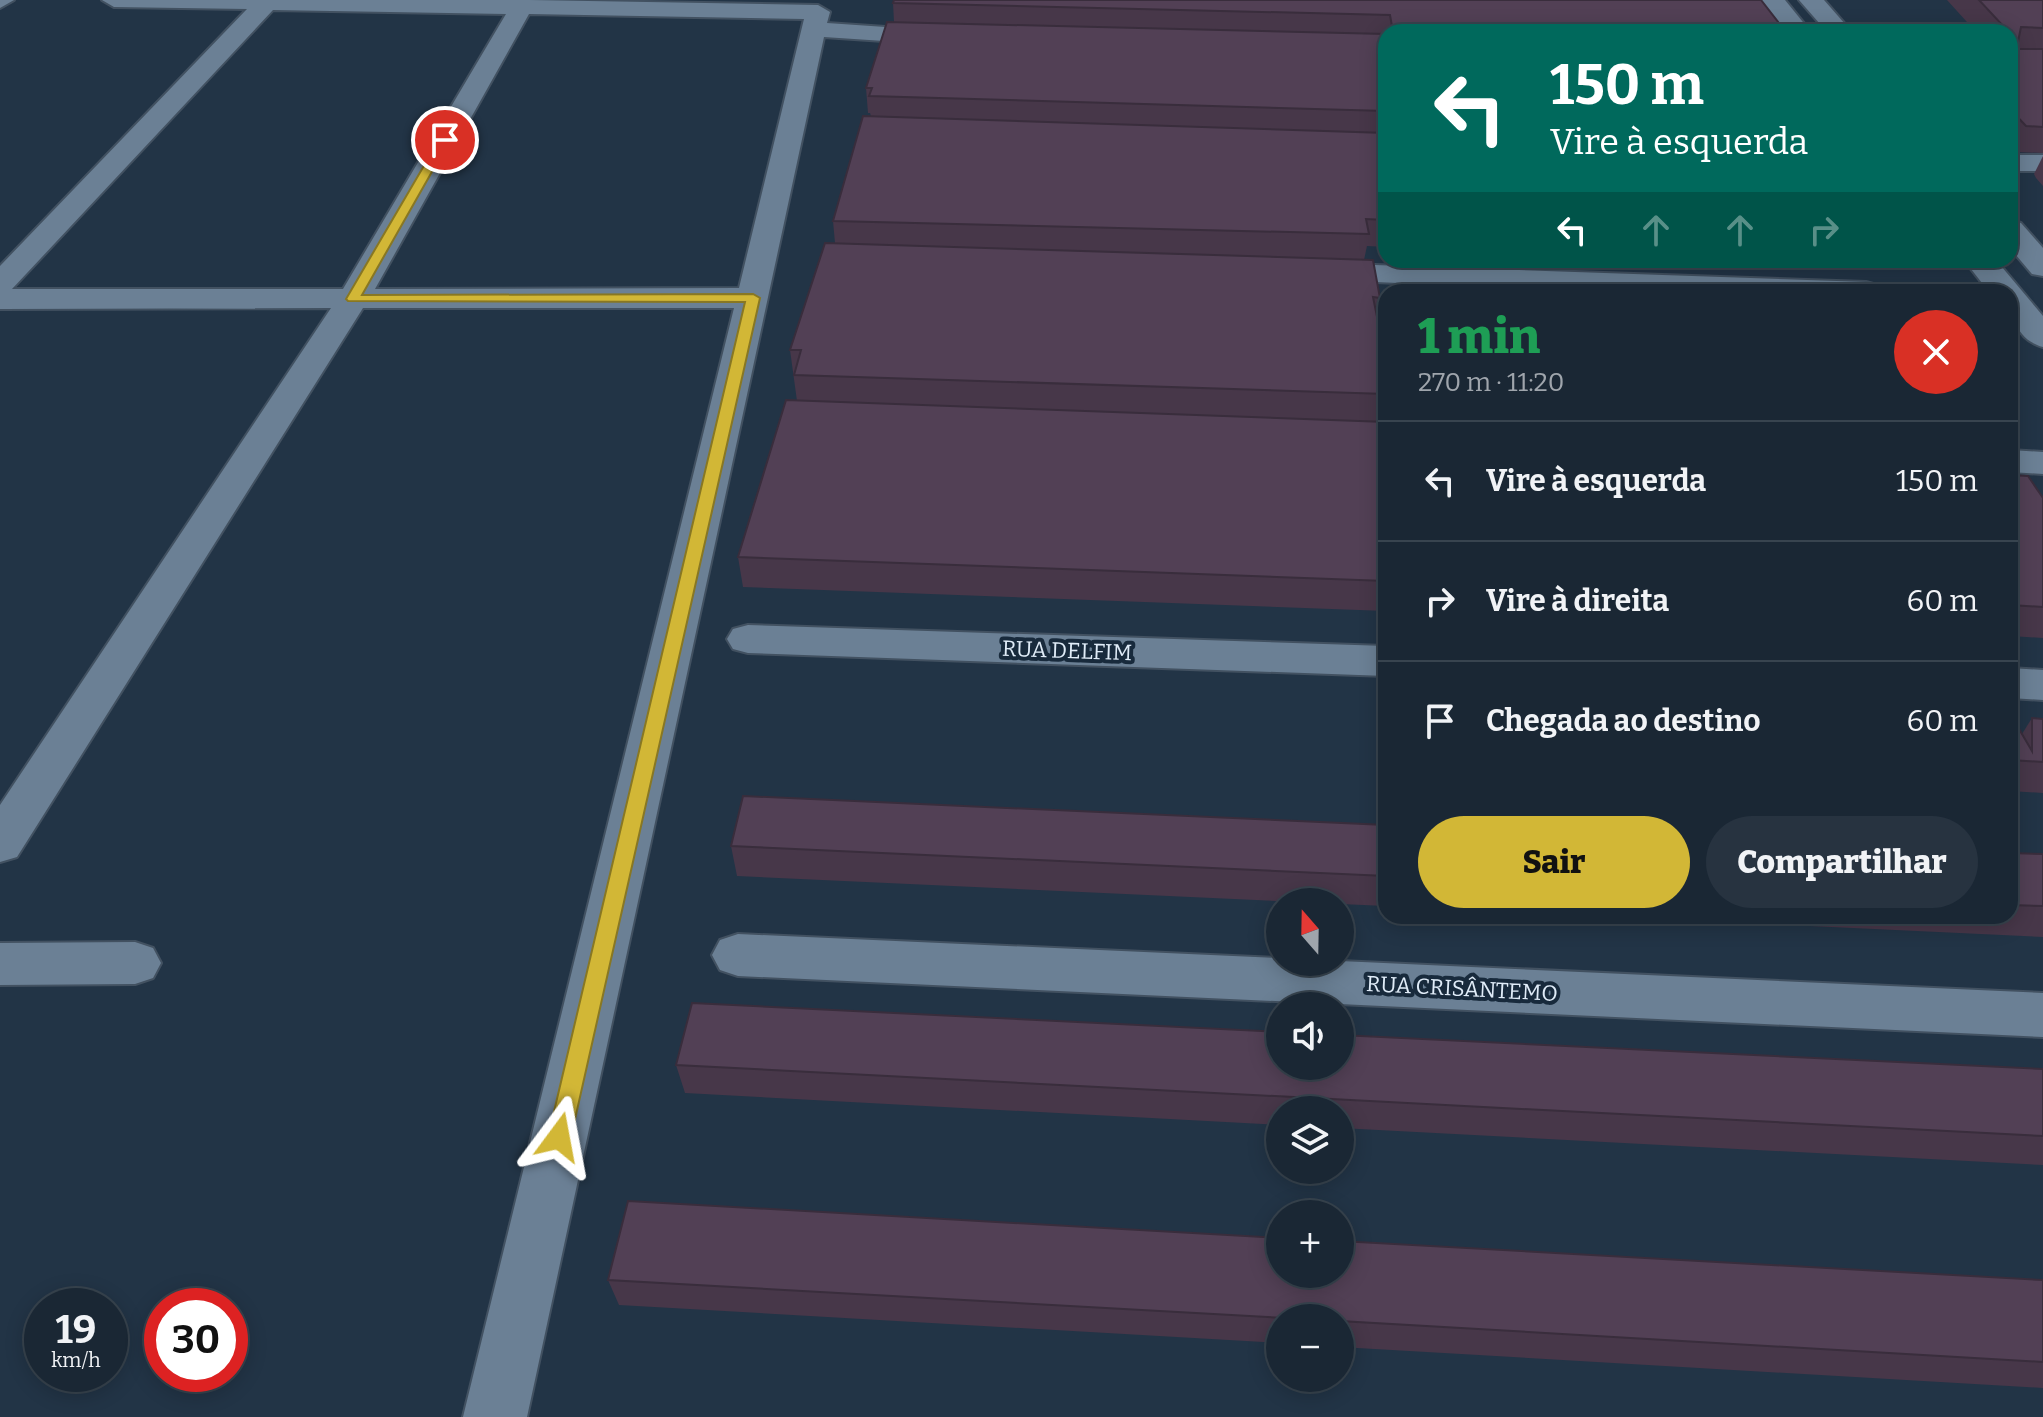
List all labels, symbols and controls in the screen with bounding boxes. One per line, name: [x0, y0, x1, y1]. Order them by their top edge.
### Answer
text: 150 m: [1550, 52, 1704, 119]
icon: left: [1418, 56, 1522, 160]
pin: [411, 106, 479, 174]
icon: arrive: [423, 118, 467, 162]
text: Vire à esquerda: [1550, 120, 1808, 164]
icon: left: [1550, 208, 1594, 252]
icon: ahead: [1634, 208, 1678, 252]
icon: ahead: [1718, 208, 1762, 252]
icon: right: [1802, 208, 1846, 252]
text: 1 min: [1418, 308, 1540, 366]
button: close: [1894, 310, 1978, 394]
text: 270 m · 11:20: [1418, 367, 1564, 398]
icon: left: [1418, 459, 1462, 503]
text: Vire à esquerda: [1486, 463, 1706, 499]
text: 150 m: [1896, 463, 1978, 499]
icon: right: [1418, 579, 1462, 623]
text: Vire à direita: [1486, 583, 1669, 619]
text: 60 m: [1907, 583, 1978, 619]
street label: RUA DELFIM: [1001, 635, 1133, 666]
icon: arrive: [1418, 699, 1462, 743]
text: Chegada ao destino: [1486, 703, 1761, 739]
text: 60 m: [1907, 703, 1978, 739]
button: Sair: [1418, 816, 1690, 908]
button: Compartilhar: [1706, 816, 1978, 908]
north arrow: [1266, 888, 1354, 976]
map controls: [1266, 888, 1354, 1392]
street label: RUA CRISÂNTEMO: [1366, 970, 1558, 1007]
button: sound: [1266, 992, 1354, 1080]
position arrow: [517, 1095, 601, 1179]
button: layers: [1266, 1096, 1354, 1184]
button: +: [1266, 1200, 1354, 1288]
speed limit sign: 30: [144, 1288, 248, 1392]
button: −: [1266, 1304, 1354, 1392]
text: 19: [56, 1306, 96, 1354]
text: km/h: [51, 1348, 101, 1372]

